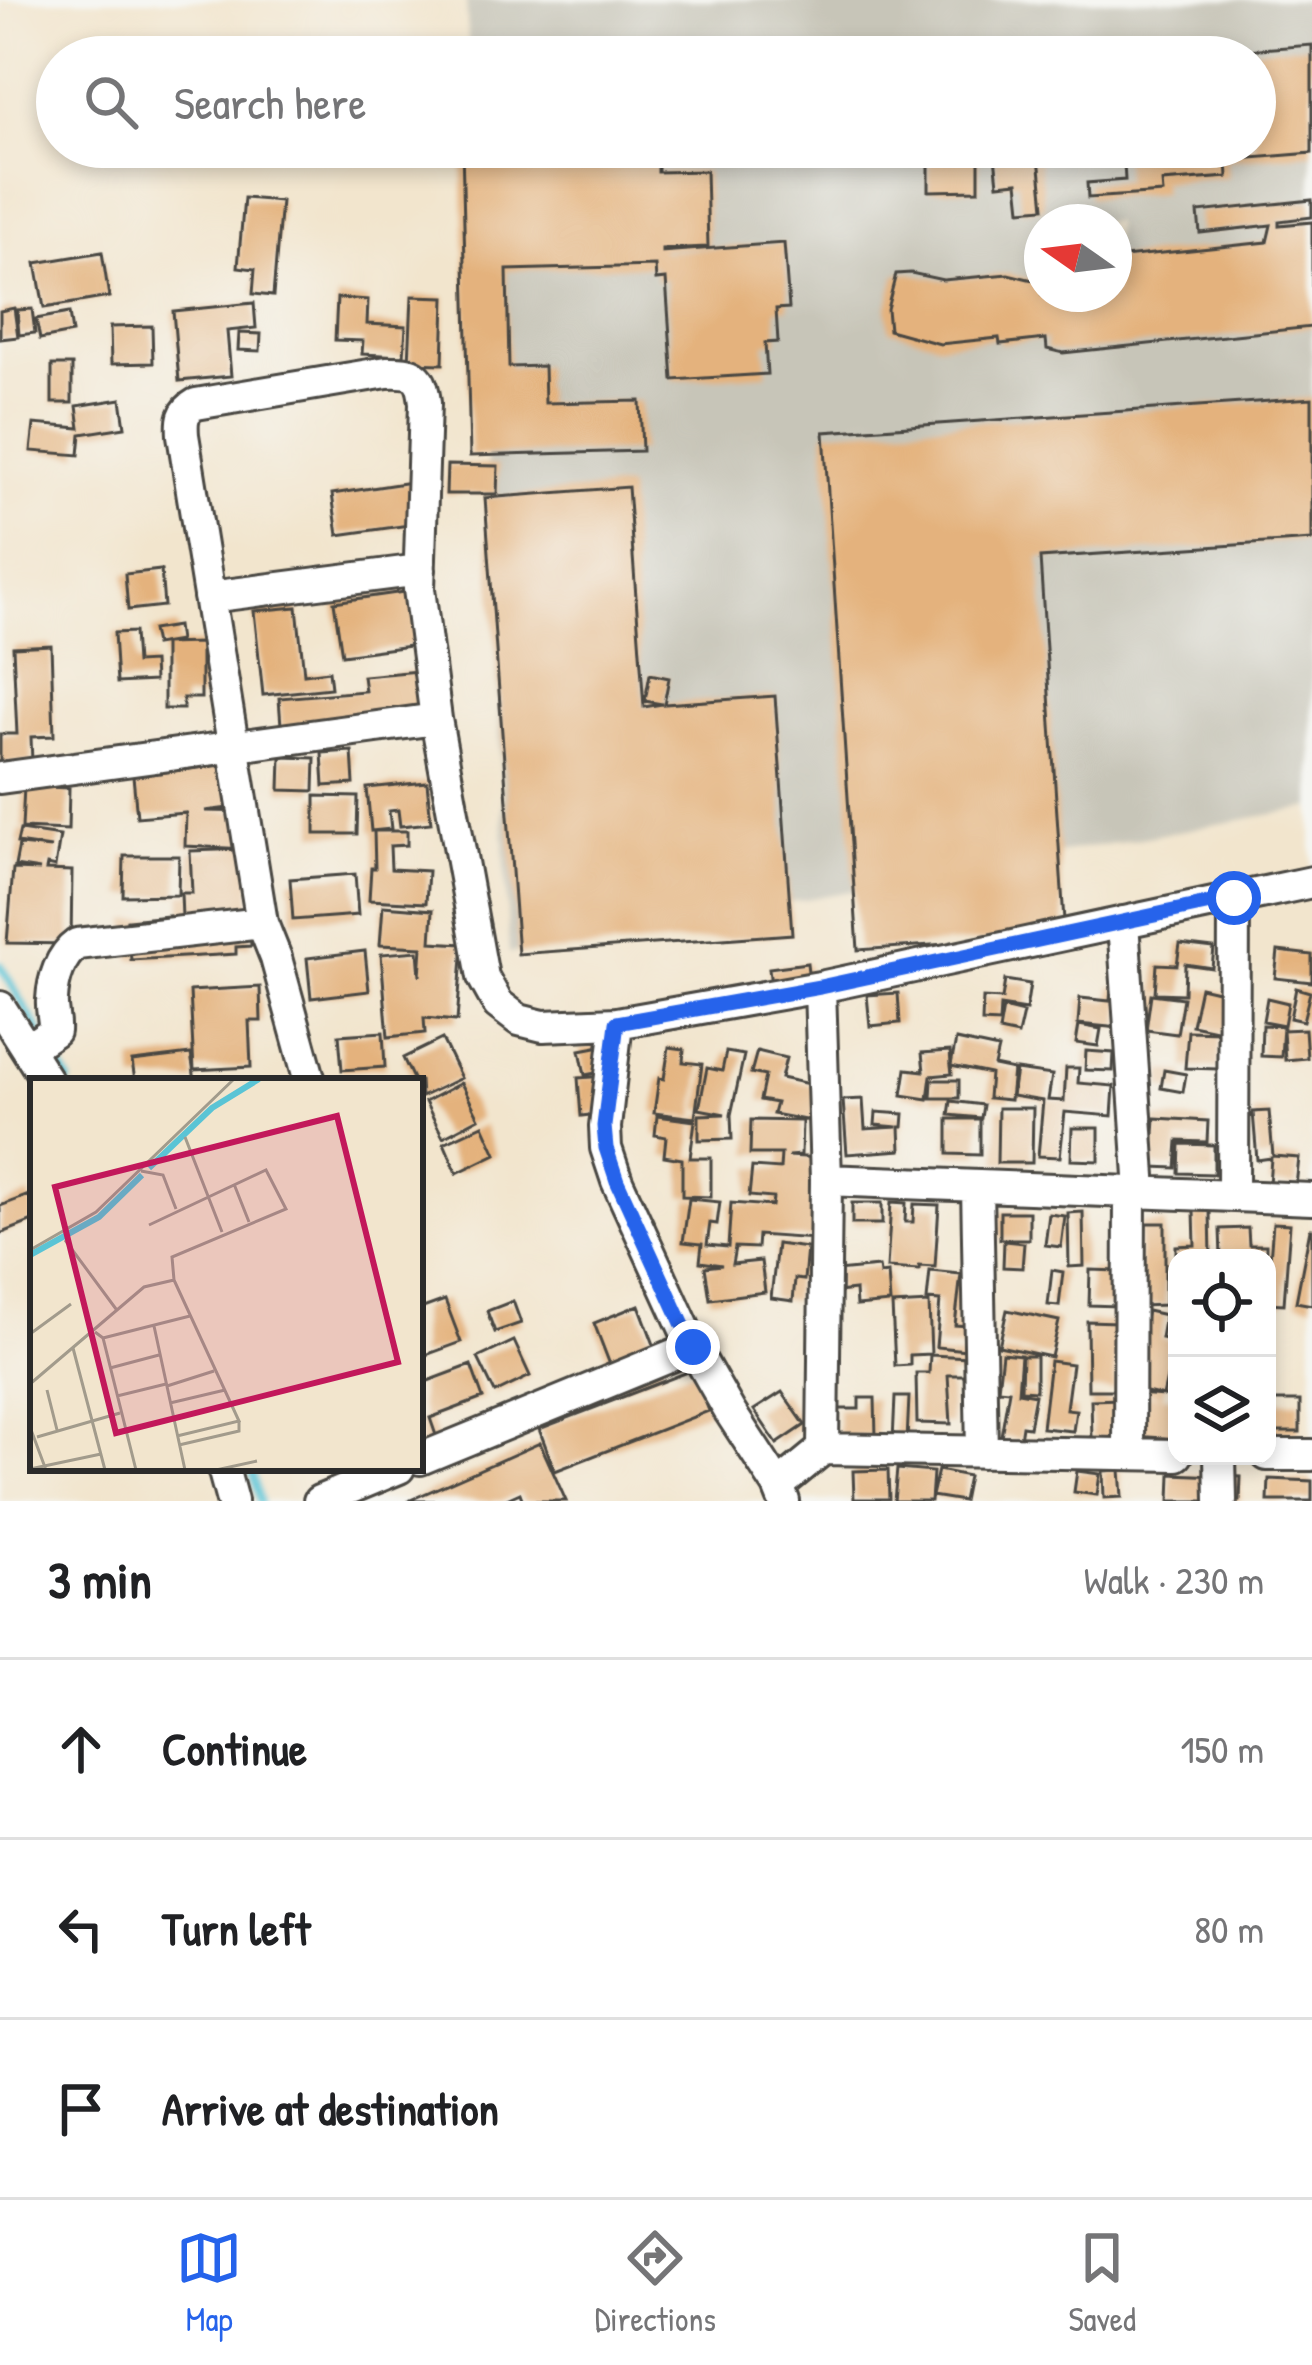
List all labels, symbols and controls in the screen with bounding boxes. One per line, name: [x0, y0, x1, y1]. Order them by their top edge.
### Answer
search box: [36, 36, 1276, 168]
icon: search: [78, 69, 144, 135]
text: Search here: [174, 72, 366, 133]
north arrow: [1024, 204, 1132, 312]
route start: [1207, 871, 1261, 925]
inset map: [30, 1078, 423, 1471]
map controls: [1168, 1249, 1276, 1465]
button: locate: [1168, 1249, 1276, 1357]
route end: [666, 1320, 720, 1374]
button: layers: [1168, 1357, 1276, 1465]
text: 3 min: [48, 1545, 152, 1614]
text: Walk · 230 m: [1084, 1553, 1264, 1606]
icon: ahead: [48, 1716, 114, 1782]
text: Continue: [162, 1718, 307, 1779]
text: 150 m: [1180, 1722, 1264, 1775]
icon: left: [48, 1896, 114, 1962]
text: Turn left: [162, 1898, 311, 1959]
text: 80 m: [1194, 1902, 1264, 1955]
icon: arrive: [48, 2076, 114, 2142]
text: Arrive at destination: [162, 2078, 499, 2139]
tab: Map: [176, 2225, 242, 2341]
tab: Directions: [595, 2225, 716, 2341]
tab: Saved: [1068, 2225, 1136, 2341]

